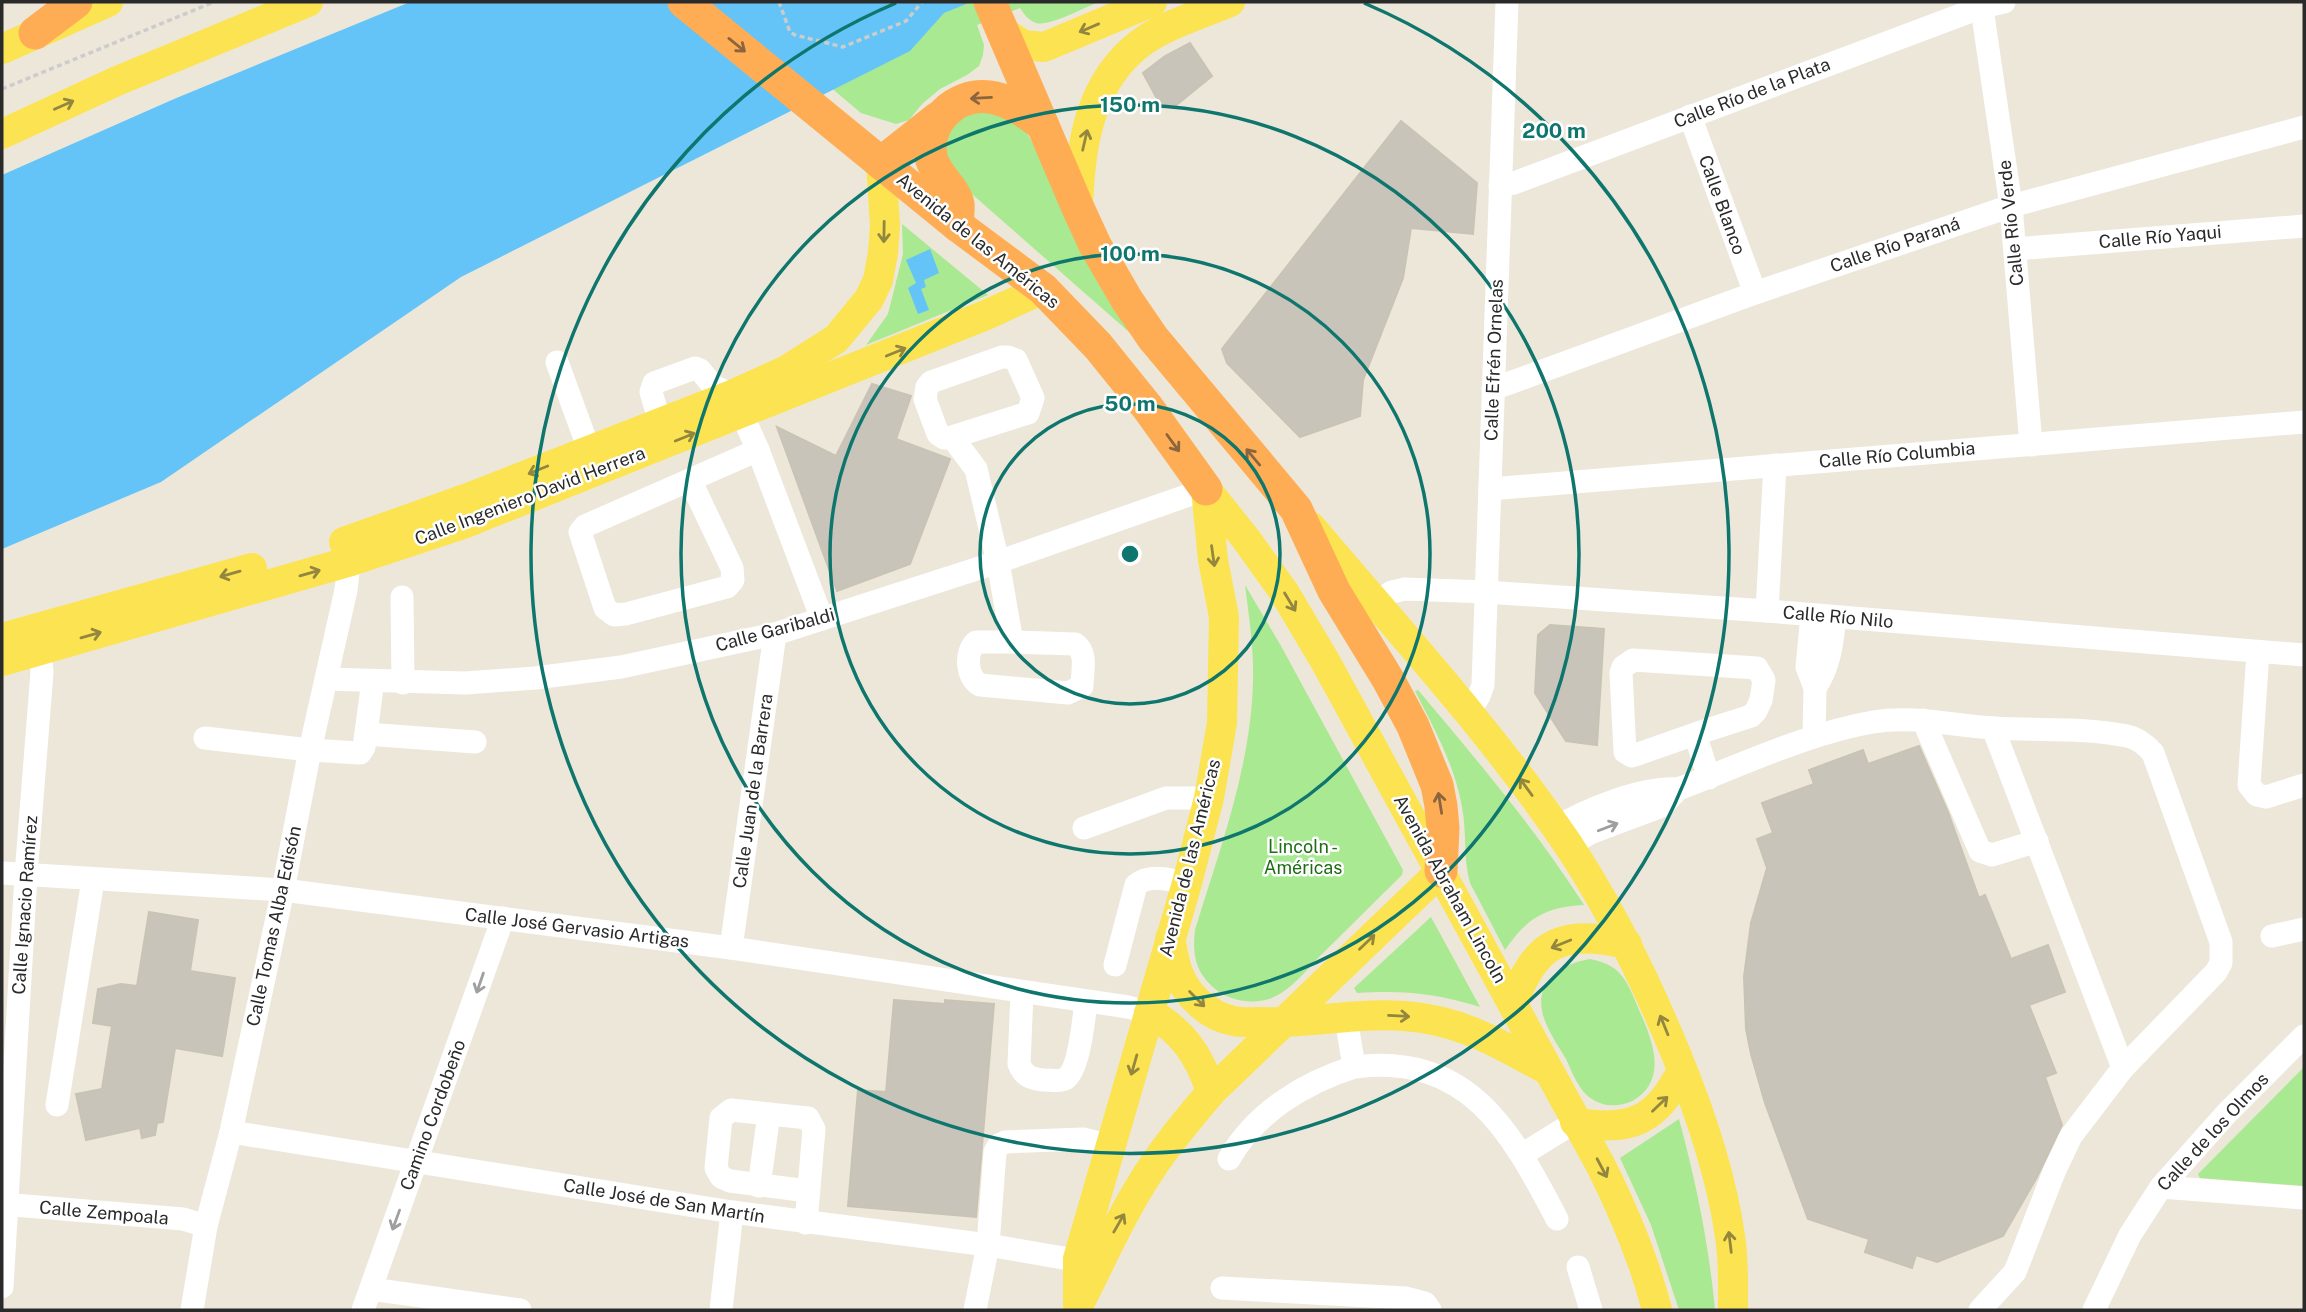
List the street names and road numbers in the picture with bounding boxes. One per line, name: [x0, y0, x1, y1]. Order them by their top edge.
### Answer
street label: Calle Río de la Plata: [1671, 53, 1833, 132]
street label: Calle Blanco: [1695, 152, 1750, 258]
street label: Calle Río Verde: [1993, 159, 2028, 287]
street label: Avenida de las Américas: [893, 169, 1064, 313]
street label: Calle Río Paraná: [1827, 212, 1963, 277]
street label: Calle Río Yaqui: [2098, 221, 2222, 252]
street label: Calle Efrén Ornelas: [1480, 279, 1507, 441]
street label: Calle Río Columbia: [1818, 437, 1976, 472]
street label: Calle Ingeniero David Herrera: [412, 442, 648, 549]
street label: Calle Río Nilo: [1782, 601, 1894, 632]
street label: Calle Garibaldi: [713, 604, 837, 656]
street label: Calle Juan de la Barrera: [728, 692, 777, 890]
street label: Avenida de las Américas: [1155, 757, 1224, 959]
street label: Avenida Abraham Lincoln: [1390, 791, 1511, 987]
street label: Calle Ignacio Ramírez: [8, 815, 41, 995]
street label: Calle Tomas Alba Edisón: [242, 824, 305, 1028]
street label: Calle José Gervasio Artigas: [464, 903, 690, 952]
street label: Camino Cordobeño: [395, 1037, 470, 1193]
street label: Calle de los Olmos: [2153, 1068, 2273, 1195]
street label: Calle José de San Martín: [562, 1174, 766, 1227]
street label: Calle Zempoala: [38, 1196, 170, 1229]

